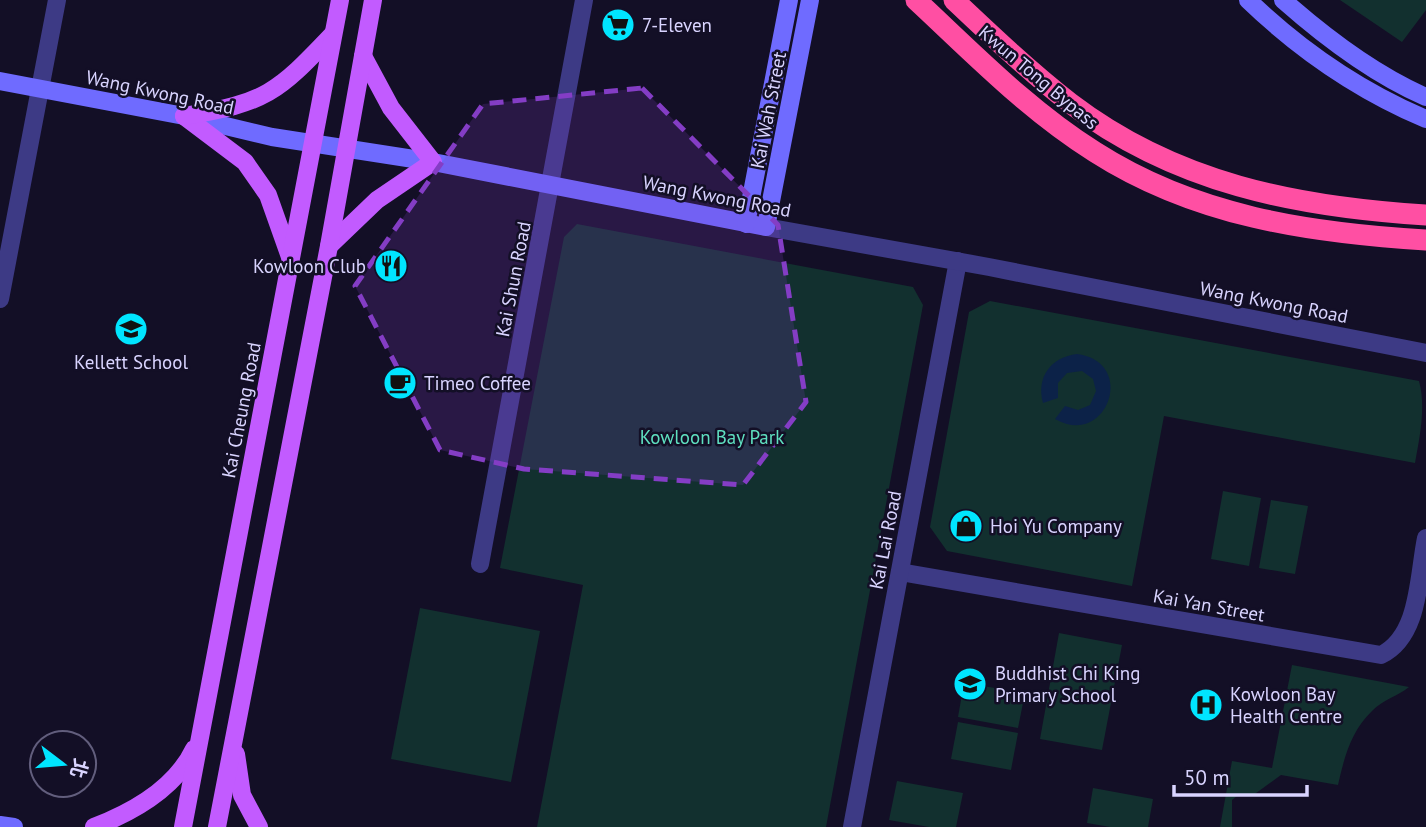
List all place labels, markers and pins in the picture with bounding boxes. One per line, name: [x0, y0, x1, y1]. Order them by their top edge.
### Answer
supermarket icon: 7-Eleven: [599, 6, 637, 44]
place label: 7-Eleven: [642, 13, 712, 37]
restaurant icon: Kowloon Club: [372, 247, 410, 285]
place label: Kowloon Club: [253, 254, 366, 278]
school or university icon: Kellett School: [112, 310, 150, 348]
place label: Kellett School: [74, 350, 188, 374]
cafe icon: Timeo Coffee: [381, 364, 419, 402]
place label: Timeo Coffee: [424, 371, 531, 395]
shop icon: Hoi Yu Company: [947, 507, 985, 545]
place label: Hoi Yu Company: [990, 514, 1122, 538]
place label: Buddhist Chi King Primary School: [995, 661, 1140, 707]
school or university icon: Buddhist Chi King Primary School: [951, 665, 989, 703]
place label: Kowloon Bay Health Centre: [1230, 682, 1342, 728]
hospital icon: Kowloon Bay Health Centre: [1187, 686, 1225, 724]

